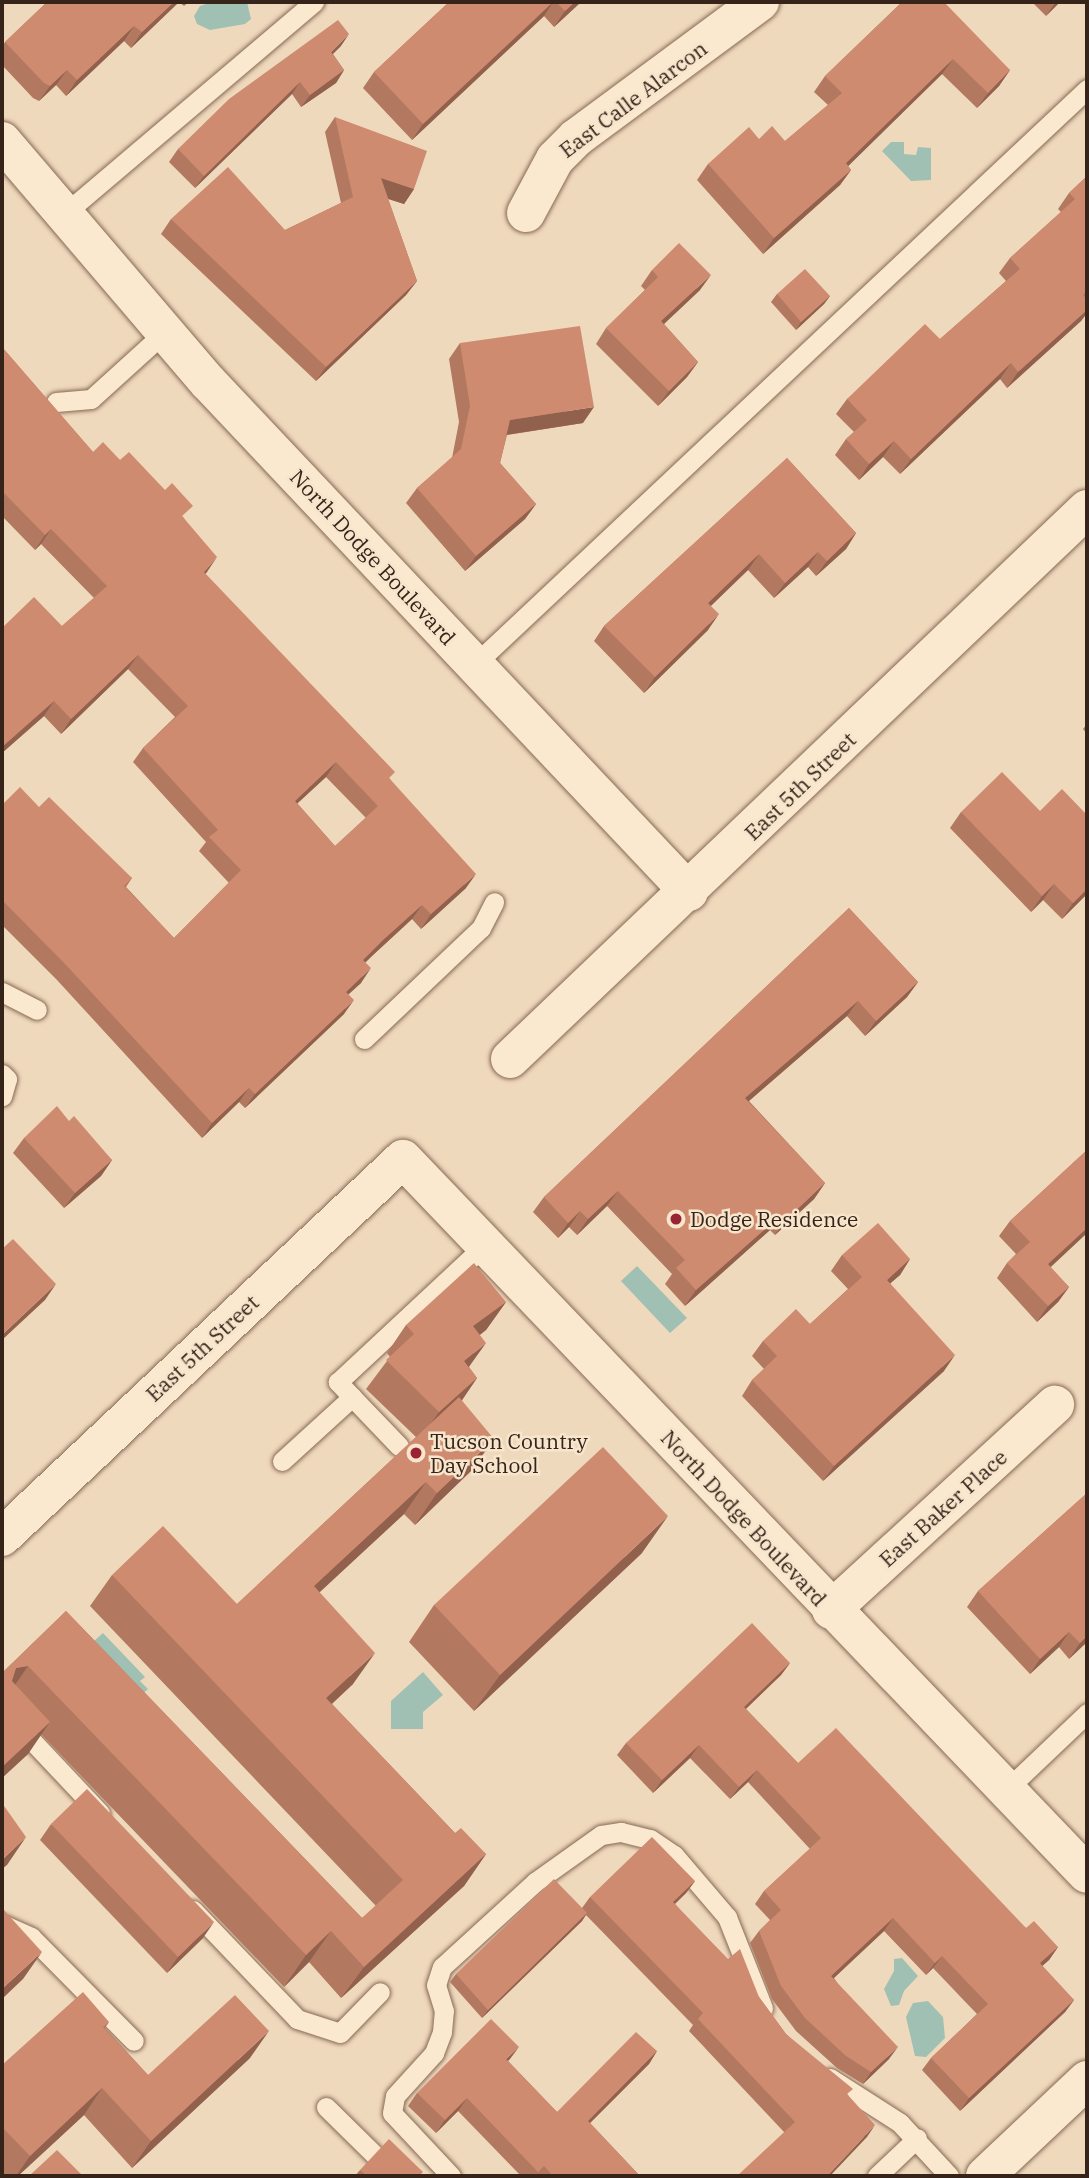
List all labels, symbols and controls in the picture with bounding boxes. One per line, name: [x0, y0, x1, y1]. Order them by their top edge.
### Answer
street label: East Calle Alarcon: [554, 35, 712, 163]
street label: North Dodge Boulevard: [285, 464, 461, 650]
street label: East 5th Street: [739, 727, 861, 845]
place label: Dodge Residence: [690, 1206, 858, 1232]
marker: Dodge Residence: [668, 1211, 684, 1227]
street label: East 5th Street: [141, 1290, 263, 1406]
street label: North Dodge Boulevard: [656, 1425, 832, 1611]
place label: Tucson Country Day School: [430, 1428, 588, 1478]
street label: East Baker Place: [874, 1444, 1012, 1572]
marker: Tucson Country Day School: [408, 1445, 424, 1461]

